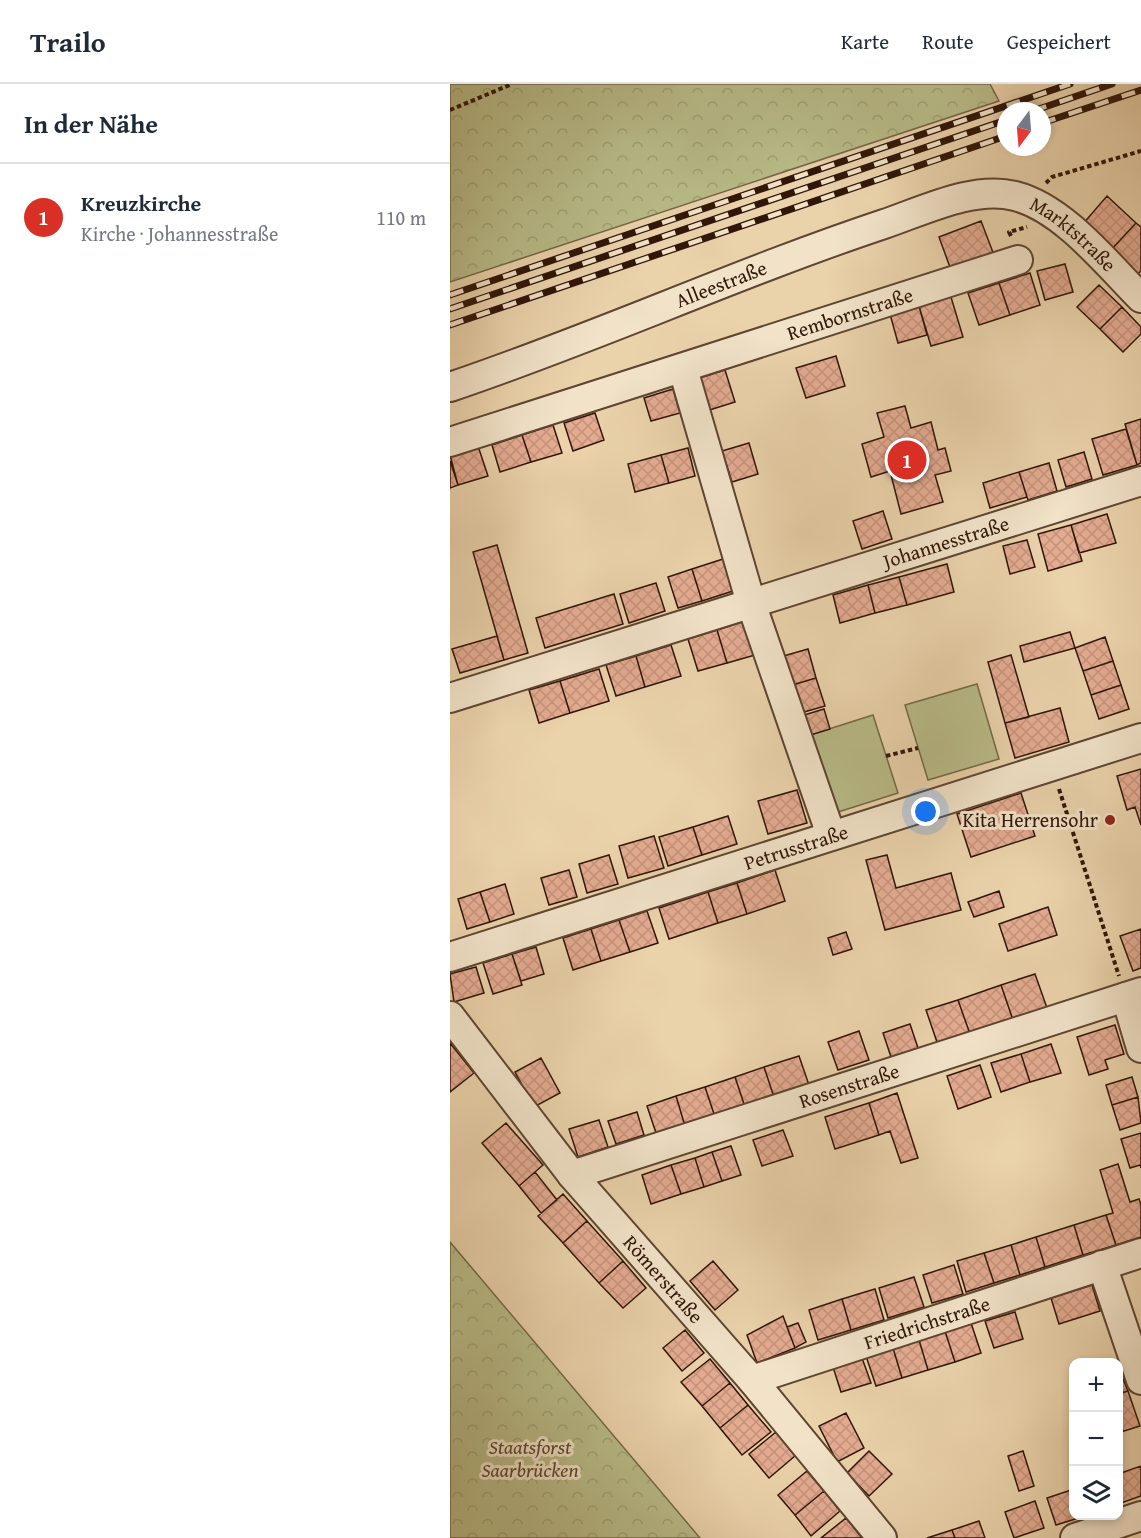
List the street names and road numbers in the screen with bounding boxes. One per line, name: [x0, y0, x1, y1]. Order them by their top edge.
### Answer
street label: Marktstraße: [1025, 189, 1124, 278]
street label: Alleestraße: [671, 253, 771, 315]
street label: Rembornstraße: [783, 280, 917, 347]
street label: Johannesstraße: [876, 508, 1013, 576]
street label: Petrusstraße: [740, 817, 852, 877]
street label: Rosenstraße: [795, 1056, 903, 1115]
street label: Römerstraße: [617, 1228, 711, 1329]
street label: Friedrichstraße: [860, 1288, 994, 1357]

